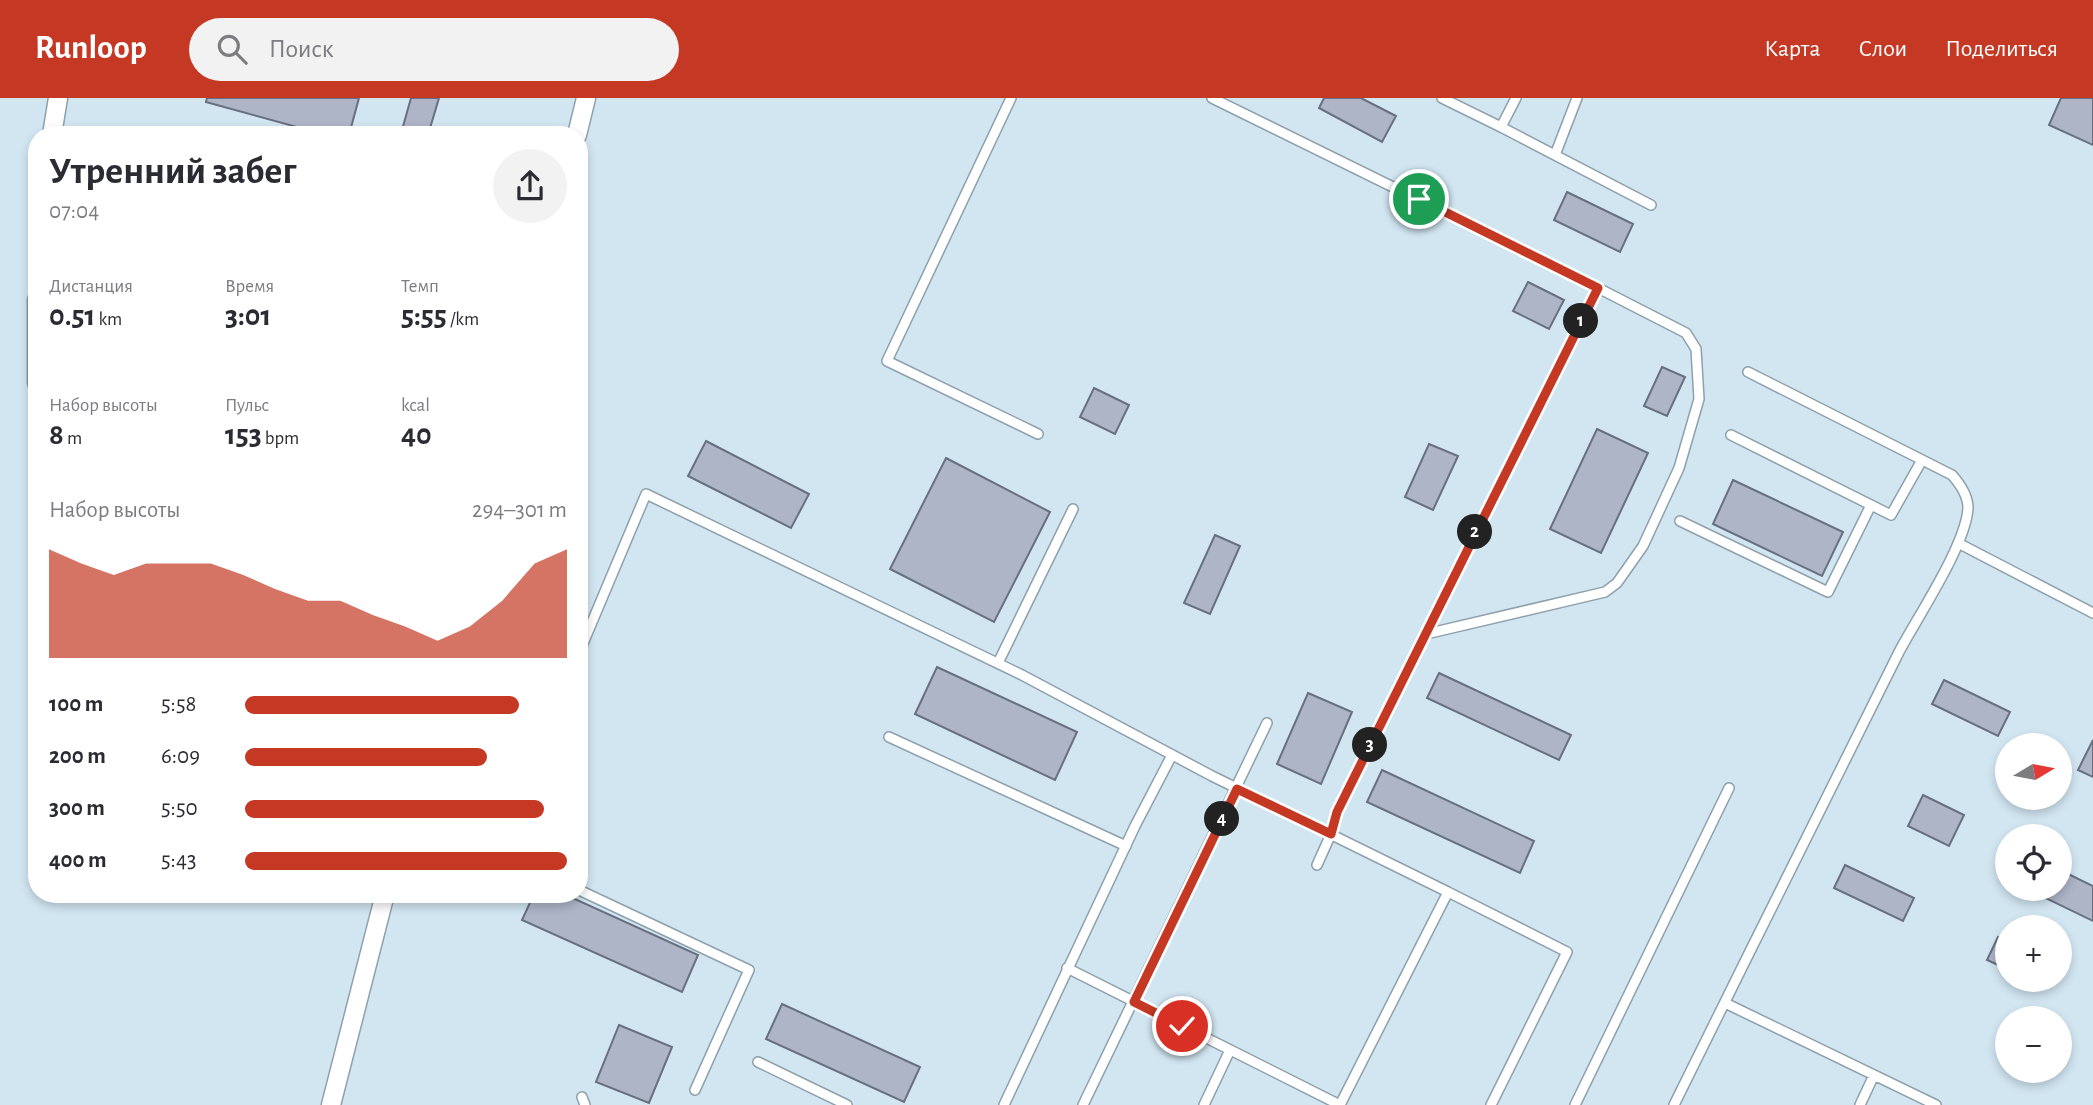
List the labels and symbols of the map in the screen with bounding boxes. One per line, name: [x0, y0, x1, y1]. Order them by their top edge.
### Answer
pin: [1389, 169, 1449, 229]
pin: 1: [1564, 304, 1598, 339]
pin: 2: [1458, 514, 1492, 550]
pin: 3: [1352, 728, 1388, 762]
north arrow: [1995, 733, 2072, 810]
pin: 4: [1204, 802, 1240, 836]
pin: [1152, 996, 1212, 1056]

